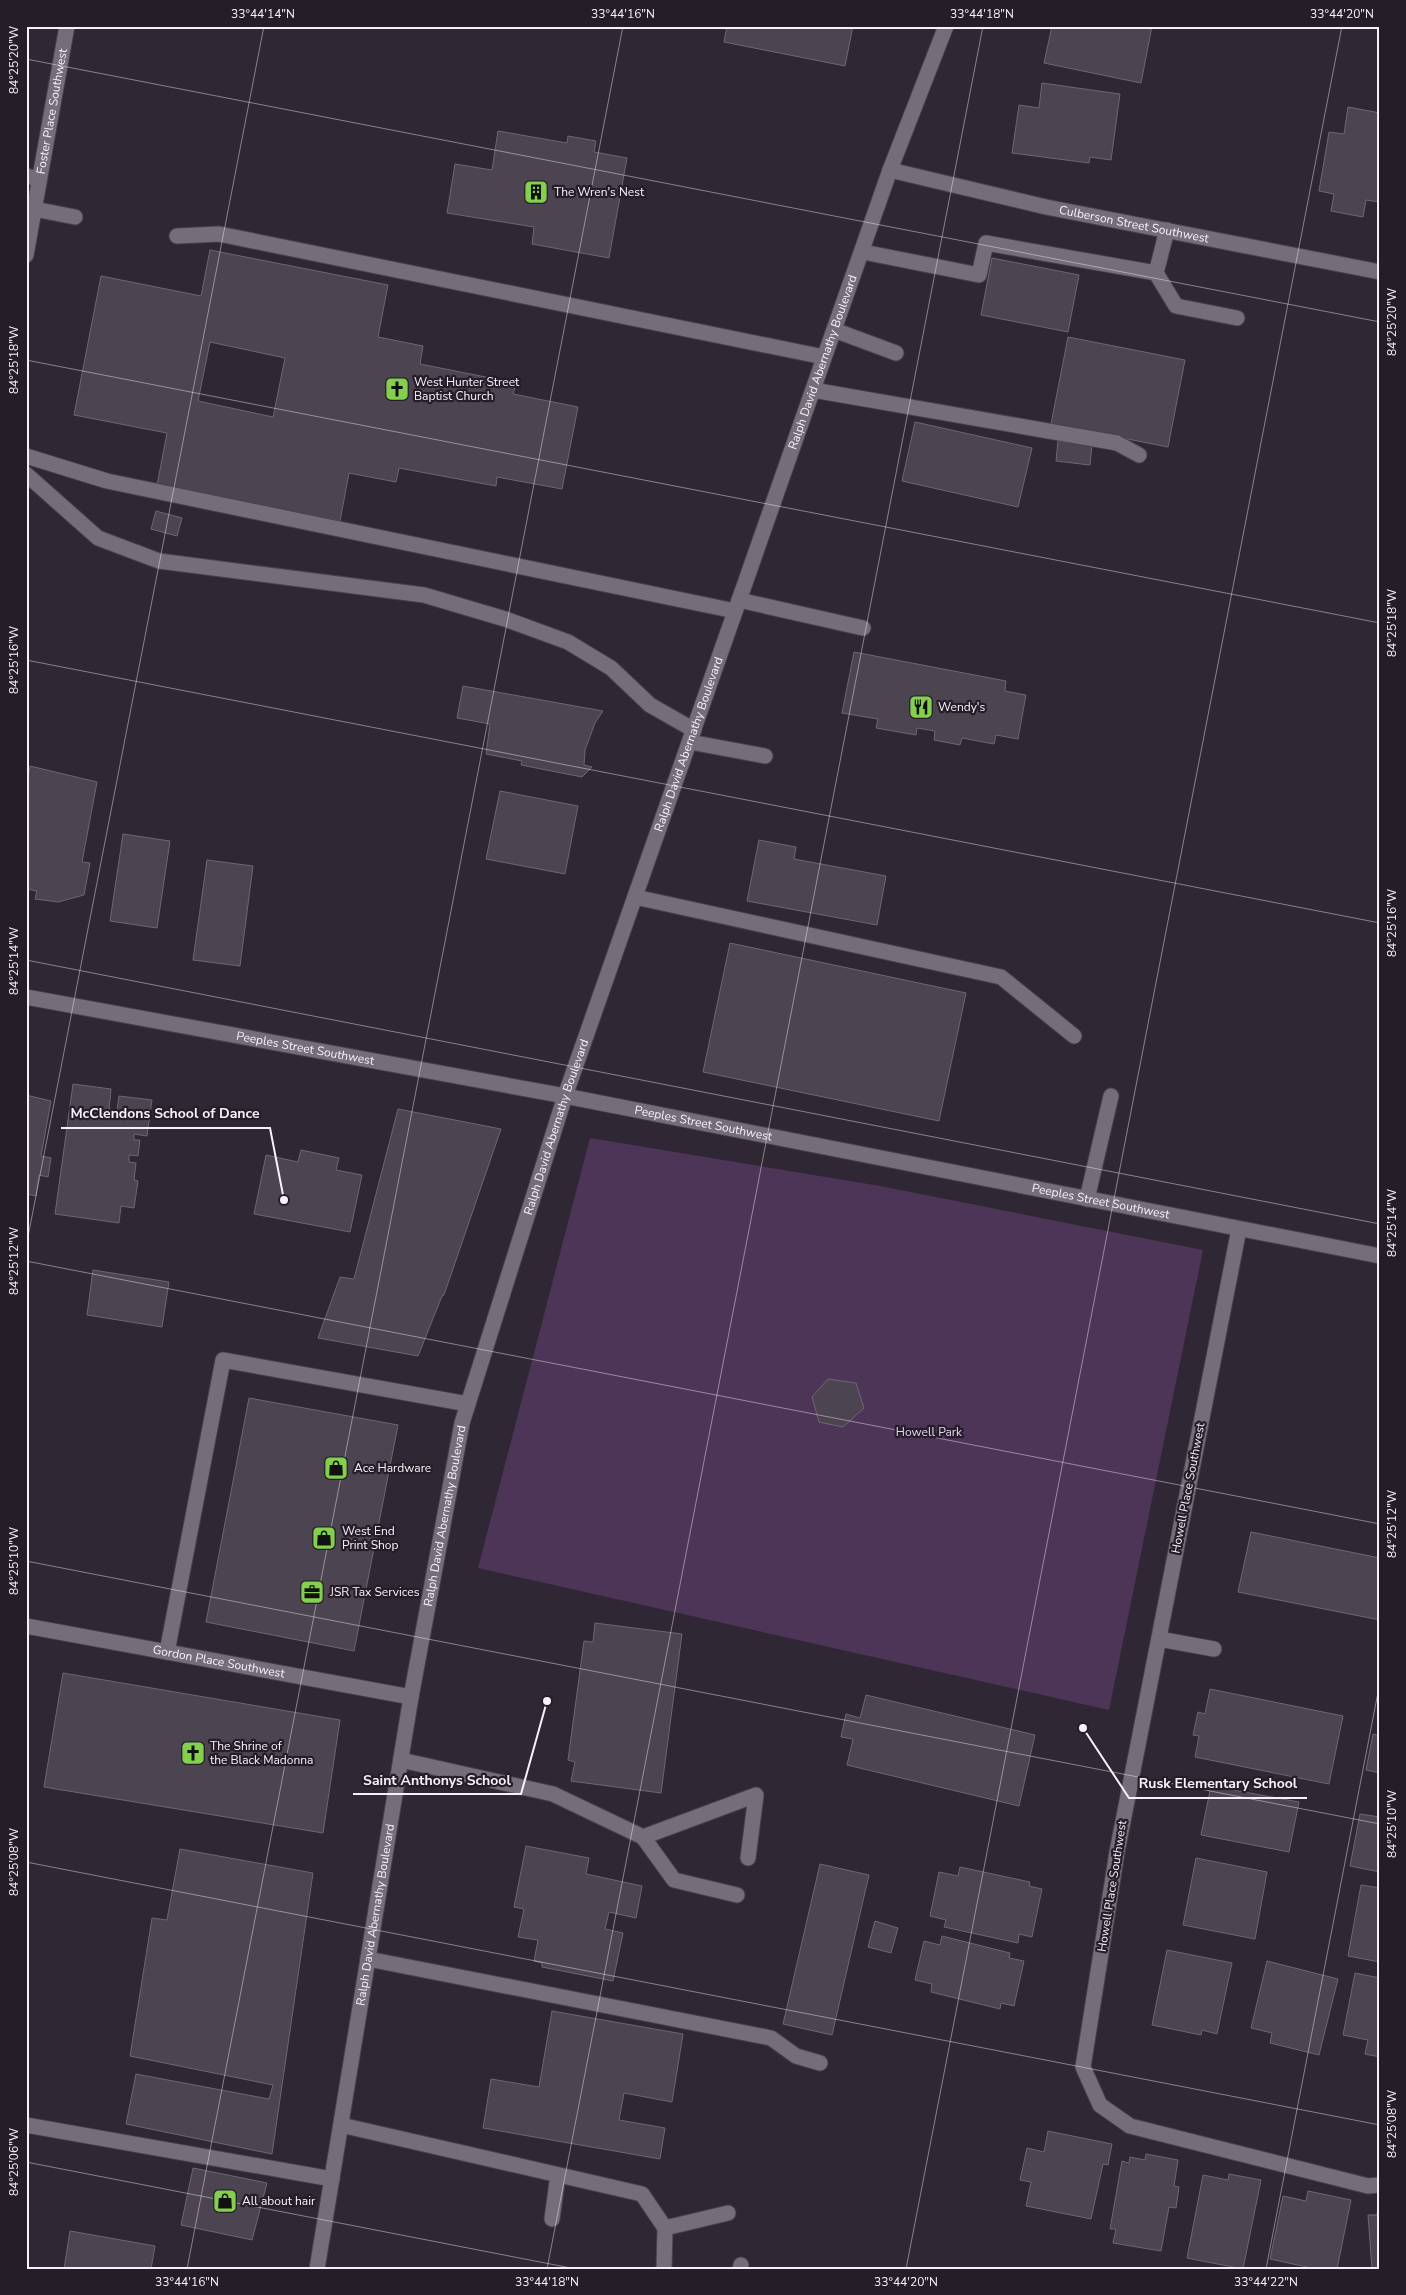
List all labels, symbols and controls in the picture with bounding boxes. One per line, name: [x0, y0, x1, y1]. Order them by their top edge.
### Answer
text: 33°44'14"N: [231, 6, 295, 22]
text: 33°44'16"N: [591, 6, 655, 22]
text: 33°44'18"N: [950, 6, 1014, 22]
text: 33°44'20"N: [1310, 6, 1374, 22]
text: 84°25'20"W: [6, 26, 22, 94]
street label: Foster Place Southwest: [33, 46, 71, 175]
building icon: The Wren's Nest: [523, 179, 549, 205]
place label: The Wren's Nest: [554, 184, 645, 200]
street label: Culberson Street Southwest: [1058, 202, 1211, 247]
street label: Ralph David Abernathy Boulevard: [785, 273, 861, 452]
text: 84°25'20"W: [1384, 288, 1400, 356]
text: 84°25'18"W: [6, 326, 22, 394]
place label: West Hunter Street Baptist Church: [414, 374, 520, 404]
church icon: West Hunter Street Baptist Church: [384, 376, 410, 402]
text: 84°25'18"W: [1384, 589, 1400, 657]
text: 84°25'16"W: [6, 626, 22, 694]
street label: Ralph David Abernathy Boulevard: [650, 655, 726, 834]
restaurant icon: Wendy's: [908, 694, 934, 720]
place label: Wendy's: [938, 699, 986, 715]
text: 84°25'16"W: [1384, 889, 1400, 957]
text: 84°25'14"W: [6, 927, 22, 995]
street label: Peeples Street Southwest: [235, 1028, 376, 1069]
street label: Ralph David Abernathy Boulevard: [520, 1037, 592, 1217]
callout: McClendons School of Dance: [61, 1099, 270, 1128]
street label: Peeples Street Southwest: [633, 1102, 774, 1145]
text: McClendons School of Dance: [70, 1104, 260, 1123]
street label: Peeples Street Southwest: [1031, 1180, 1172, 1223]
text: 84°25'14"W: [1384, 1189, 1400, 1257]
text: 84°25'12"W: [6, 1227, 22, 1295]
street label: Howell Place Southwest: [1167, 1421, 1209, 1555]
street label: Ralph David Abernathy Boulevard: [420, 1424, 469, 1608]
park label: Howell Park: [896, 1424, 963, 1440]
shop icon: Ace Hardware: [323, 1455, 349, 1481]
place label: Ace Hardware: [354, 1460, 431, 1476]
text: 84°25'12"W: [1384, 1490, 1400, 1558]
place label: West End Print Shop: [342, 1523, 399, 1553]
shop icon: West End Print Shop: [311, 1525, 337, 1551]
text: 84°25'10"W: [6, 1527, 22, 1595]
office icon: JSR Tax Services: [299, 1579, 325, 1605]
place label: JSR Tax Services: [329, 1584, 420, 1600]
street label: Gordon Place Southwest: [151, 1642, 287, 1682]
place label: The Shrine of the Black Madonna: [210, 1738, 313, 1768]
church icon: The Shrine of the Black Madonna: [180, 1740, 206, 1766]
callout: Saint Anthonys School: [353, 1765, 521, 1794]
callout: Rusk Elementary School: [1129, 1769, 1307, 1798]
text: Saint Anthonys School: [363, 1771, 511, 1790]
text: Rusk Elementary School: [1139, 1774, 1298, 1793]
text: 84°25'10"W: [1384, 1790, 1400, 1858]
street label: Howell Place Southwest: [1094, 1818, 1130, 1953]
street label: Ralph David Abernathy Boulevard: [352, 1823, 398, 2007]
text: 84°25'08"W: [6, 1828, 22, 1896]
text: 84°25'08"W: [1384, 2090, 1400, 2158]
text: 84°25'06"W: [6, 2128, 22, 2196]
shop icon: All about hair: [212, 2188, 238, 2214]
place label: All about hair: [242, 2193, 316, 2209]
text: 33°44'16"N: [155, 2274, 219, 2290]
text: 33°44'18"N: [515, 2274, 579, 2290]
text: 33°44'20"N: [874, 2274, 938, 2290]
text: 33°44'22"N: [1234, 2274, 1298, 2290]

